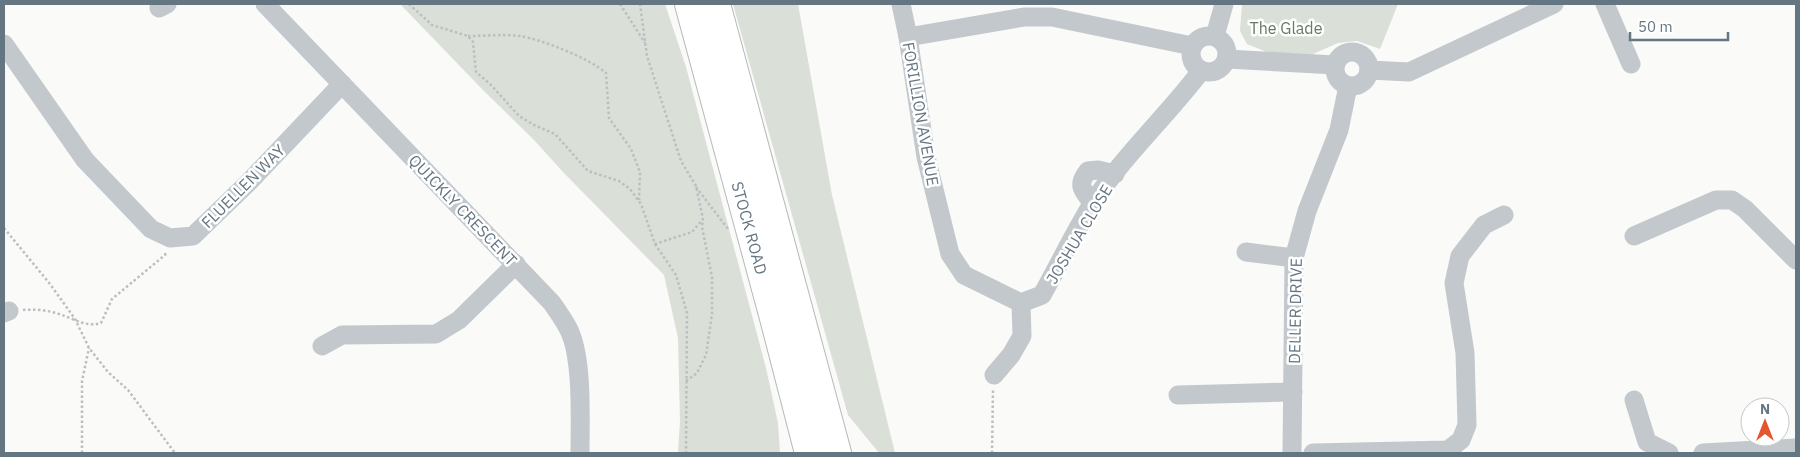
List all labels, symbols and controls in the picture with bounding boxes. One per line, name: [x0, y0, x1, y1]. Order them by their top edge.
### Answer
scale bar: [1630, 10, 1728, 42]
text: 50 m: [1638, 17, 1673, 36]
park label: The Glade: [1250, 18, 1323, 38]
street label: FORILLION AVENUE: [899, 41, 943, 187]
street label: FLUELLEN WAY: [197, 140, 289, 232]
street label: QUICKLY CRESCENT: [405, 150, 521, 270]
street label: STOCK ROAD: [728, 179, 772, 277]
street label: JOSHUA CLOSE: [1042, 181, 1116, 287]
street label: DELLER DRIVE: [1284, 258, 1306, 364]
north arrow: [1740, 397, 1790, 447]
text: N: [1760, 400, 1770, 418]

